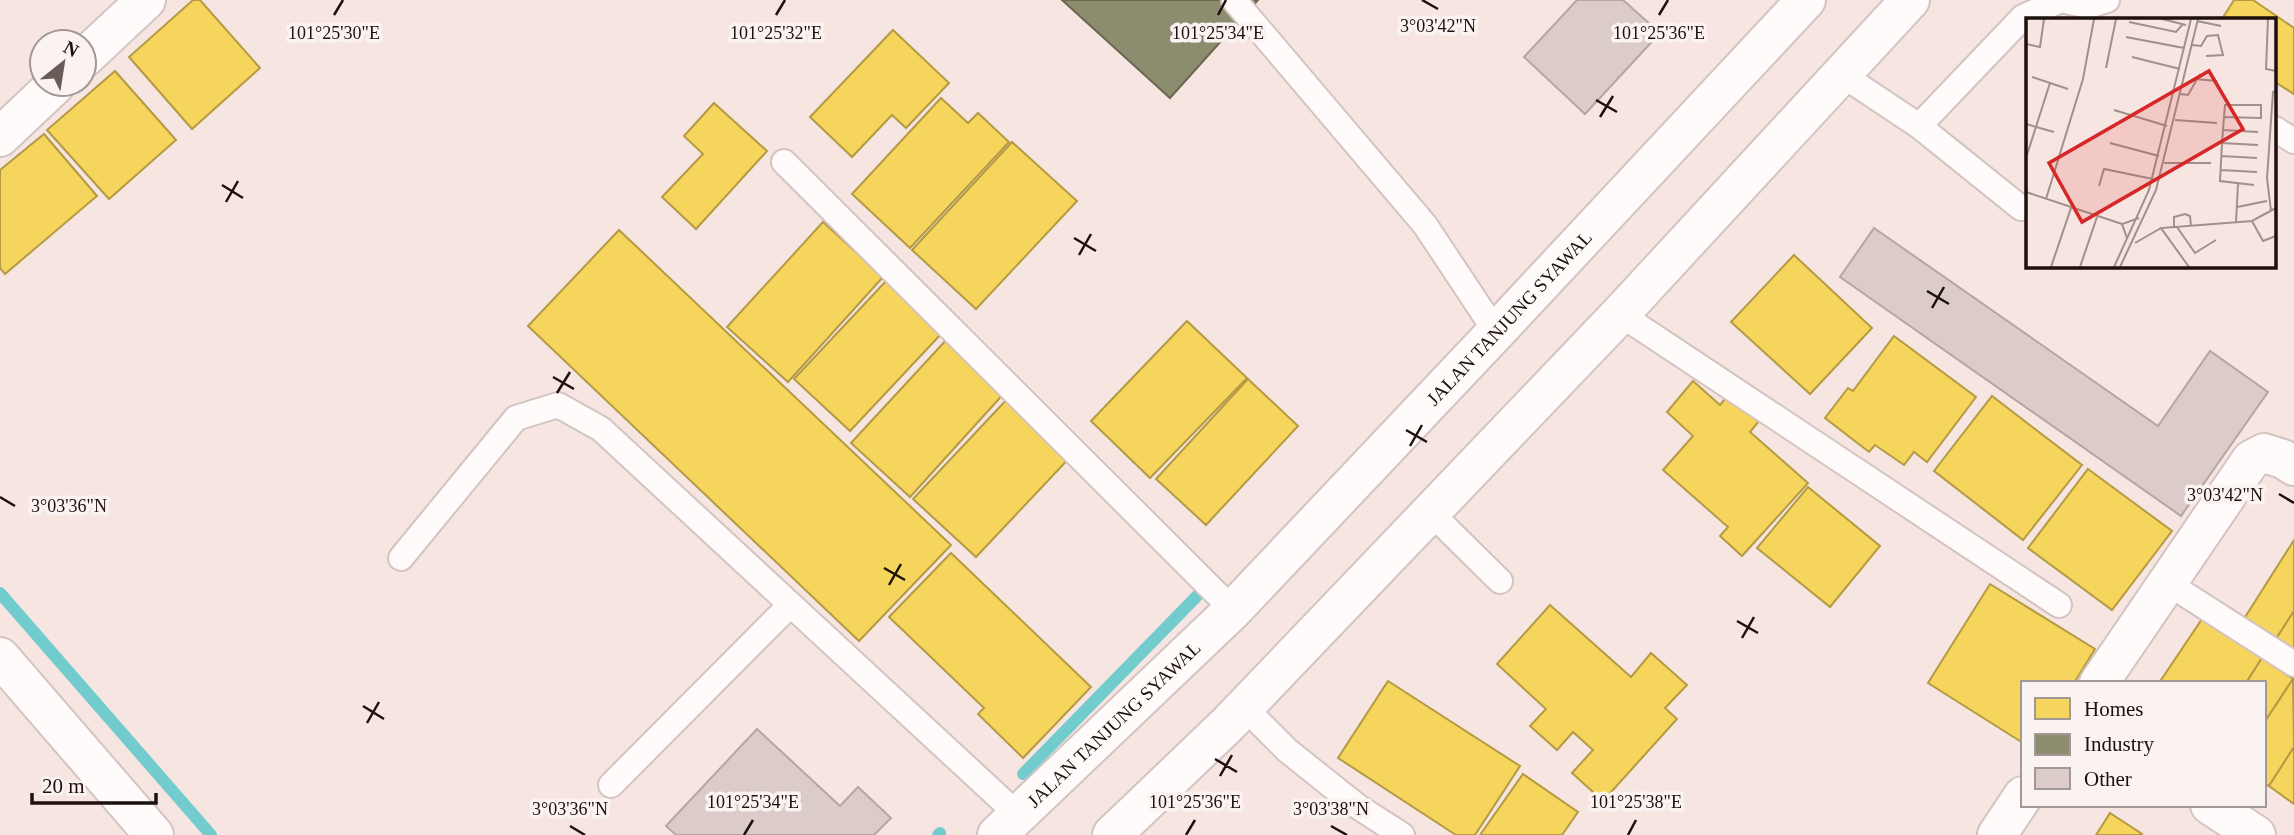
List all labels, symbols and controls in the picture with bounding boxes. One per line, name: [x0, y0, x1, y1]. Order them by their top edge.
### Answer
text: 3°03'42"N: [1400, 16, 1476, 36]
inset map: [2026, 18, 2276, 268]
text: 101°25'30"E: [288, 23, 380, 43]
text: 101°25'32"E: [730, 23, 822, 43]
text: 101°25'34"E: [1172, 23, 1264, 43]
text: 101°25'36"E: [1613, 23, 1705, 43]
north arrow: [28, 28, 98, 98]
text: N: [60, 36, 83, 61]
street label: JALAN TANJUNG SYAWAL: [1422, 226, 1596, 409]
text: 3°03'42"N: [2187, 485, 2263, 505]
text: 3°03'36"N: [31, 496, 107, 516]
street label: JALAN TANJUNG SYAWAL: [1023, 637, 1204, 811]
legend: [2021, 681, 2266, 807]
text: Homes: [2084, 697, 2144, 721]
text: Industry: [2084, 732, 2154, 756]
scale bar: [32, 762, 156, 806]
text: Other: [2084, 767, 2132, 791]
text: 20 m: [42, 774, 85, 798]
text: 101°25'34"E: [707, 792, 799, 812]
text: 101°25'36"E: [1149, 792, 1241, 812]
text: 101°25'38"E: [1590, 792, 1682, 812]
text: 3°03'36"N: [532, 799, 608, 819]
text: 3°03'38"N: [1293, 799, 1369, 819]

